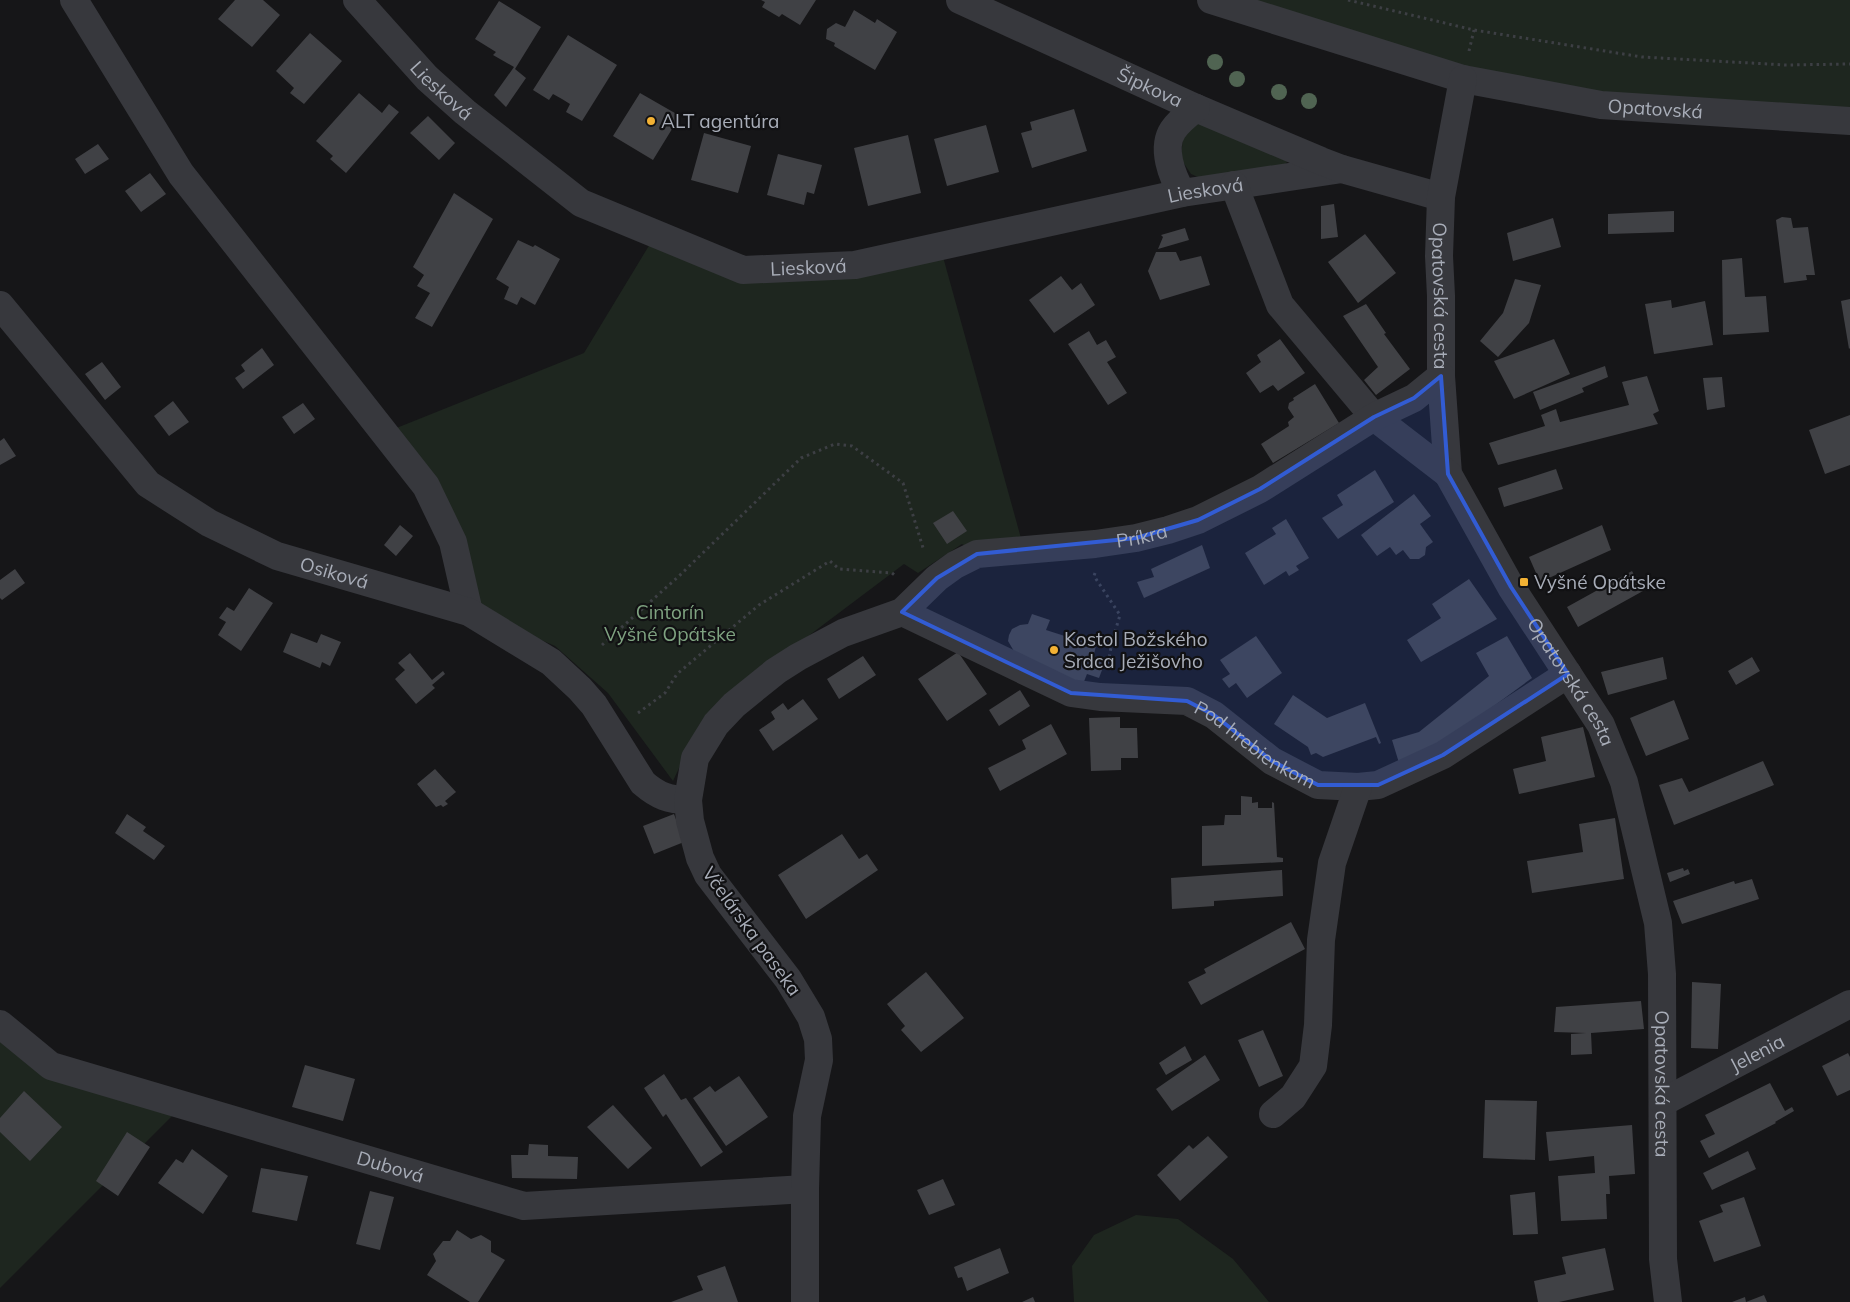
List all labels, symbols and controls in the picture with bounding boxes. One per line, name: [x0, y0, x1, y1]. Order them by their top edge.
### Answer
street label: Liesková: [405, 56, 477, 125]
street label: Šipkova: [1114, 62, 1187, 112]
street label: Opatovská: [1607, 93, 1704, 124]
place label: ALT agentúra: [661, 109, 779, 133]
marker: ALT agentúra: [645, 115, 657, 127]
street label: Liesková: [1165, 172, 1245, 208]
street label: Opatovská cesta: [1427, 222, 1453, 370]
street label: Liesková: [770, 253, 847, 281]
street label: Príkra: [1114, 519, 1170, 553]
street label: Osiková: [297, 551, 372, 594]
place label: Vyšné Opátske: [1534, 570, 1666, 594]
marker: Vyšné Opátske: [1518, 576, 1530, 588]
park label: Cintorín Vyšné Opátske: [604, 600, 736, 646]
street label: Opatovská cesta: [1522, 613, 1620, 749]
place label: Kostol Božského Srdca Ježišovho: [1064, 627, 1208, 673]
marker: Kostol Božského Srdca Ježišovho: [1048, 644, 1060, 656]
street label: Pod hrebienkom: [1191, 695, 1320, 794]
street label: Včelárska paseka: [697, 862, 807, 1000]
street label: Opatovská cesta: [1650, 1010, 1675, 1158]
street label: Jelenia: [1725, 1029, 1788, 1077]
street label: Dubová: [354, 1145, 427, 1188]

